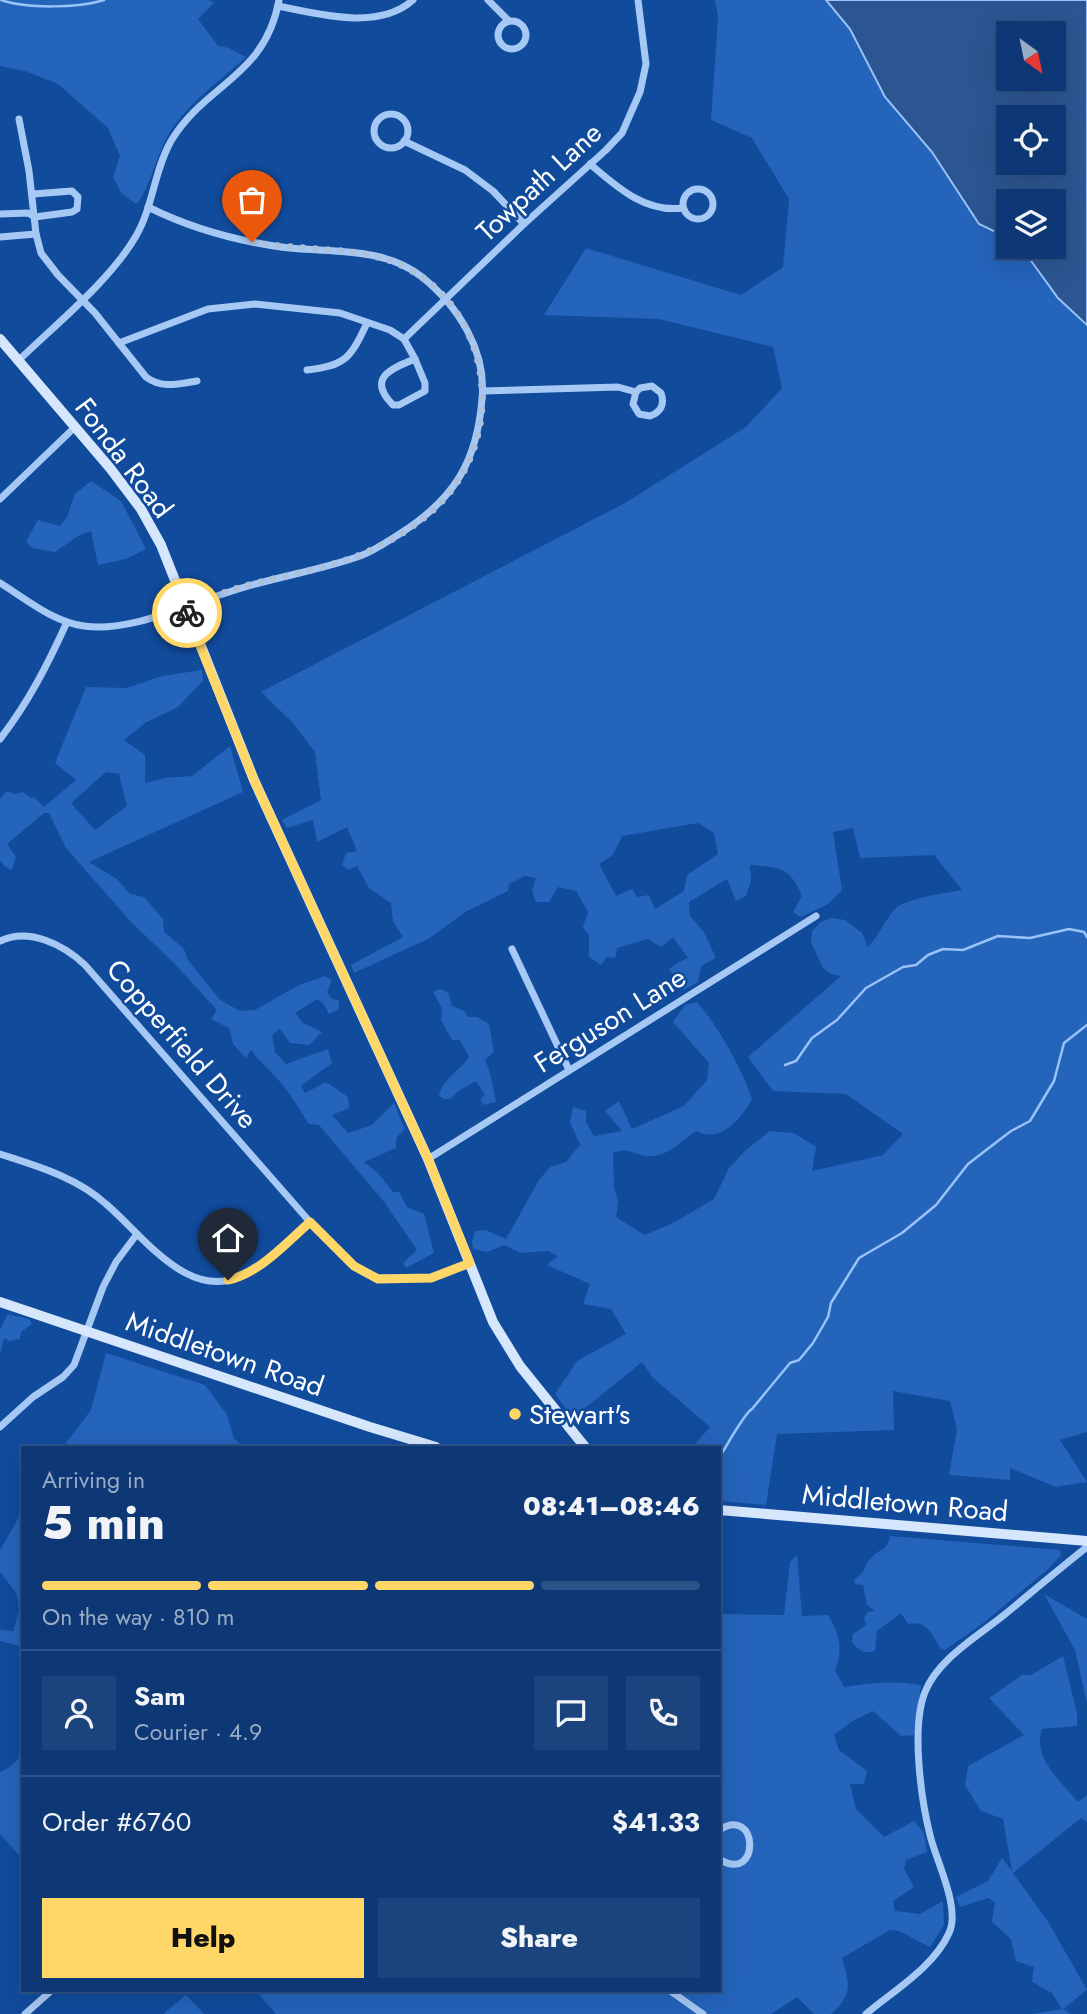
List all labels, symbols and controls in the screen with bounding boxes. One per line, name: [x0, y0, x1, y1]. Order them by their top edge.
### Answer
north arrow: [996, 21, 1066, 91]
map controls: [996, 21, 1066, 259]
button: locate: [996, 105, 1066, 175]
street label: Towpath Lane: [467, 113, 611, 251]
pin: [222, 170, 282, 242]
icon: bag: [233, 181, 271, 219]
button: layers: [996, 189, 1066, 259]
street label: Fonda Road: [65, 389, 183, 527]
courier: [152, 578, 222, 648]
icon: bike: [168, 594, 206, 632]
street label: Copperfield Drive: [97, 950, 267, 1138]
street label: Ferguson Lane: [526, 957, 694, 1083]
pin: [198, 1208, 258, 1280]
icon: home: [209, 1219, 247, 1257]
street label: Middletown Road: [121, 1301, 329, 1407]
place label: Stewart's: [529, 1394, 630, 1435]
marker: Stewart's: [507, 1406, 523, 1422]
text: Arriving in: [42, 1463, 145, 1497]
street label: Middletown Road: [800, 1474, 1010, 1532]
text: 08:41–08:46: [523, 1487, 700, 1525]
text: 5 min: [42, 1490, 165, 1556]
text: On the way · 810 m: [42, 1600, 234, 1634]
button: person: [42, 1676, 116, 1750]
button: chat: [534, 1676, 608, 1750]
button: phone: [626, 1676, 700, 1750]
text: Sam: [134, 1677, 186, 1715]
text: Courier · 4.9: [134, 1715, 262, 1749]
text: Order #6760: [42, 1803, 191, 1841]
text: $41.33: [612, 1803, 700, 1841]
button: Help: [42, 1898, 364, 1978]
button: Share: [378, 1898, 700, 1978]

